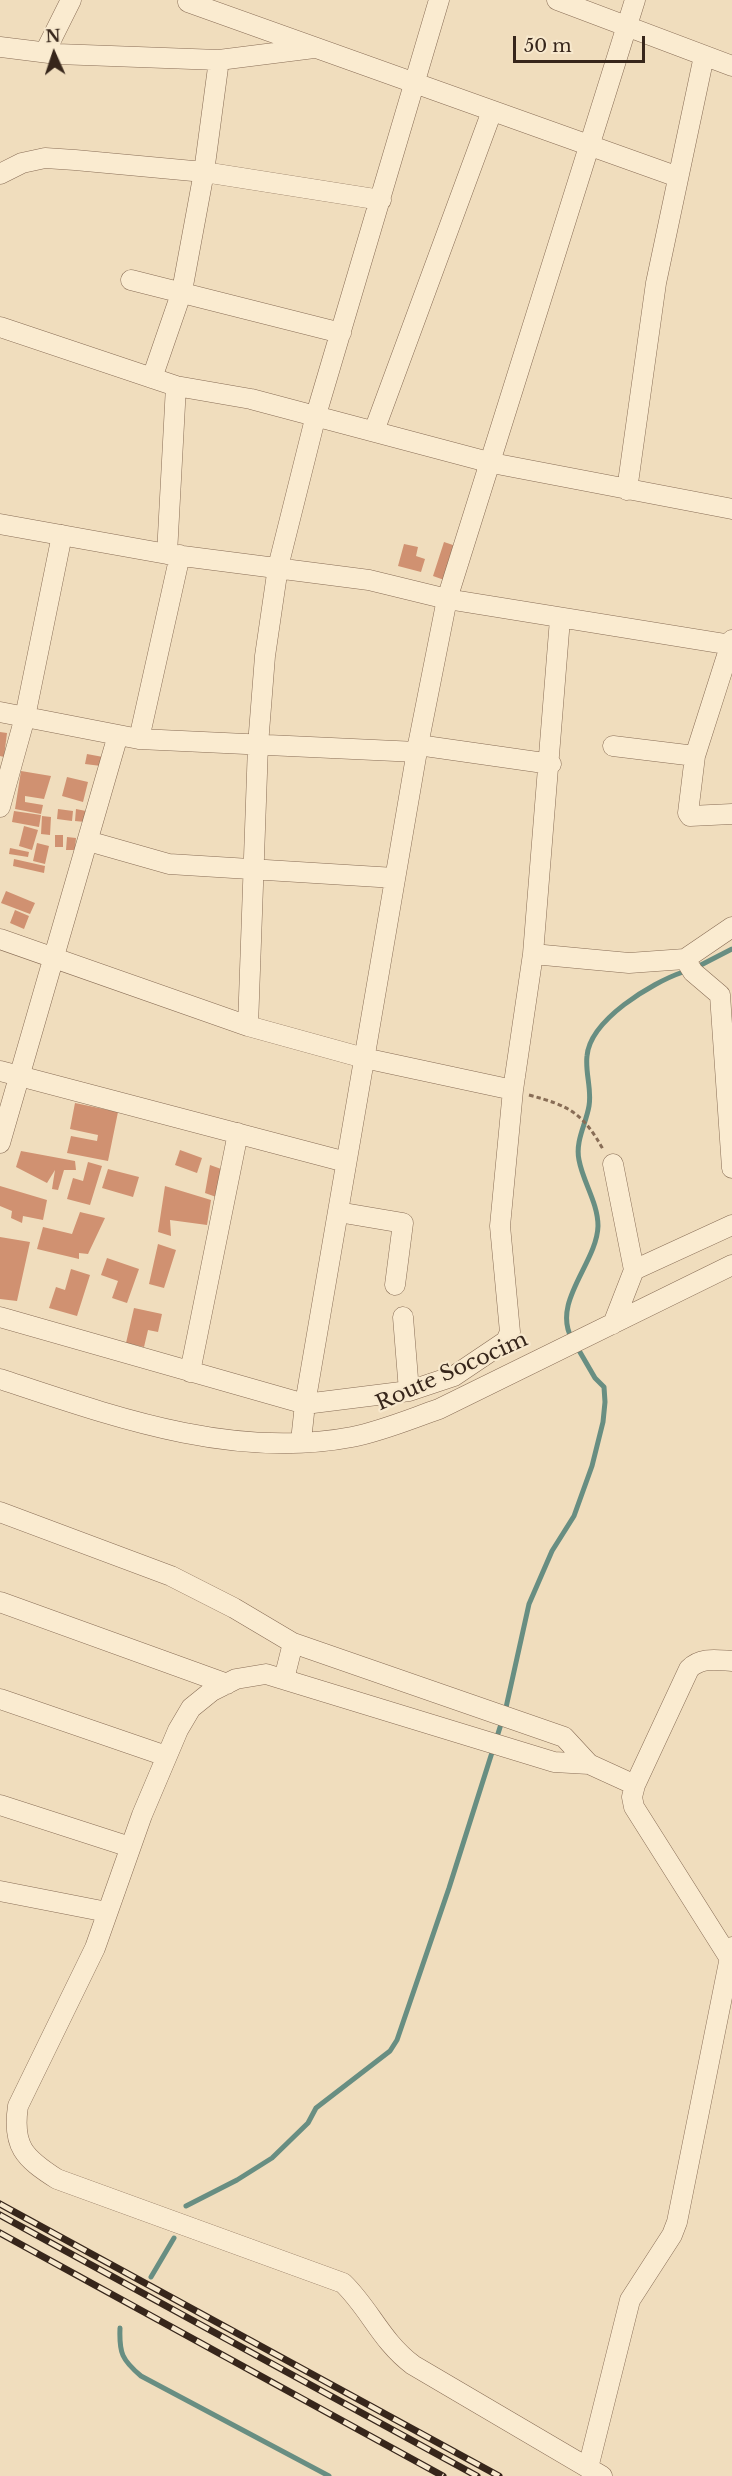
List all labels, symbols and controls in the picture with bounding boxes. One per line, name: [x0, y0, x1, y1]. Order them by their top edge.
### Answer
north arrow: [24, 24, 84, 84]
scale bar: [516, 24, 648, 62]
text: N: [45, 26, 61, 46]
text: 50 m: [524, 35, 572, 57]
street label: Route Sococim: [372, 1327, 532, 1417]

